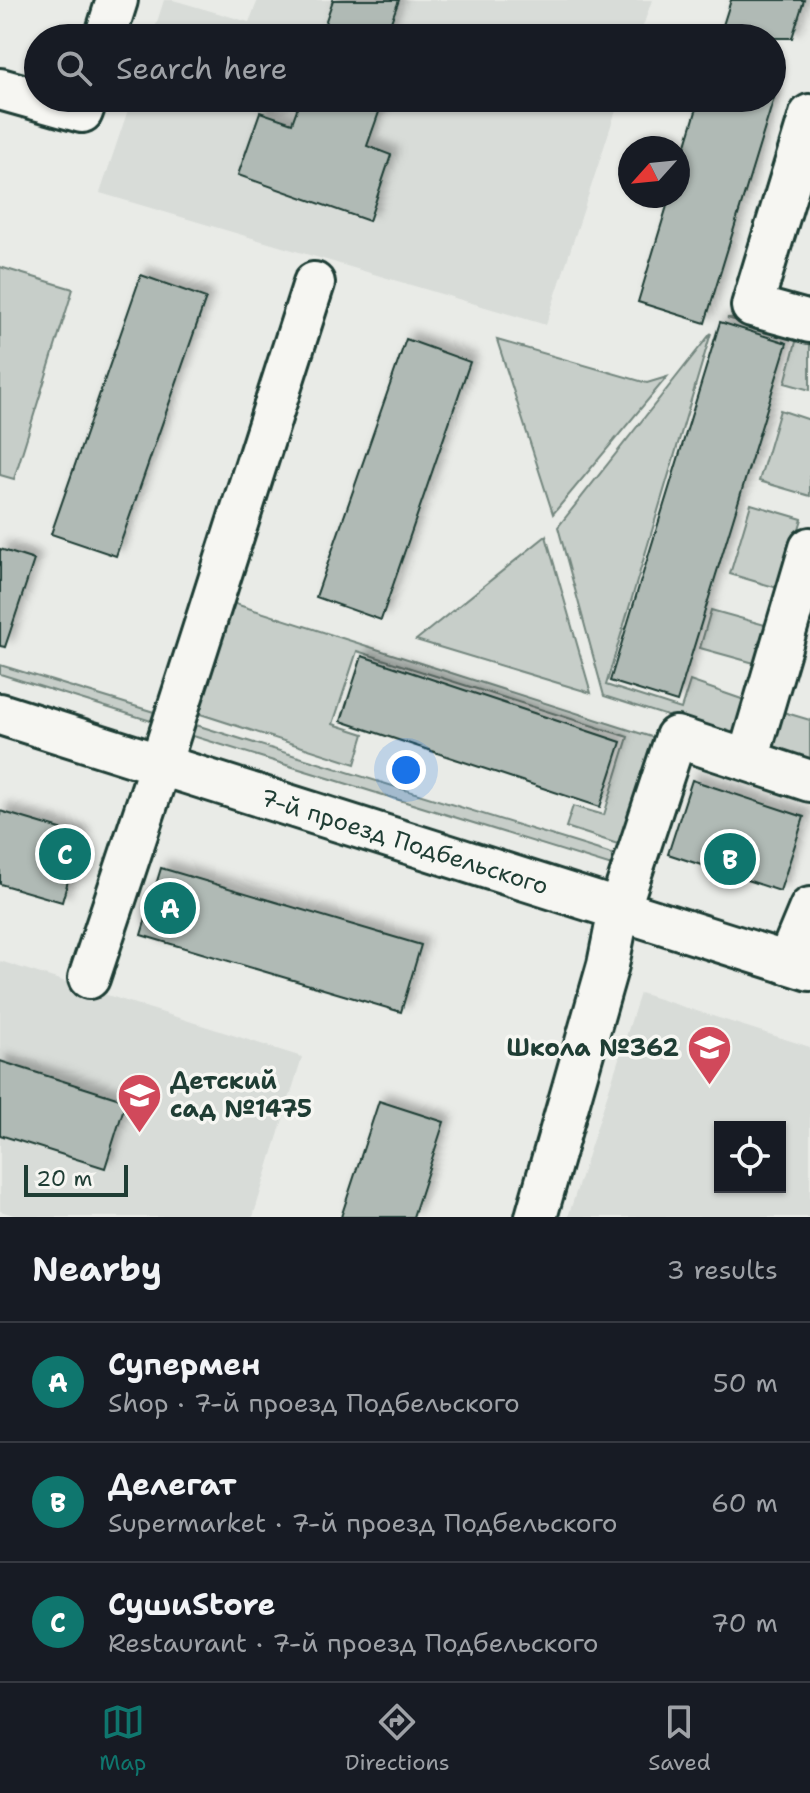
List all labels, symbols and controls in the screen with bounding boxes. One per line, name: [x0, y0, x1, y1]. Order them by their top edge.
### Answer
search box: [24, 24, 786, 112]
icon: search: [52, 46, 96, 90]
text: Search here: [116, 48, 287, 89]
north arrow: [618, 136, 690, 208]
your location: [386, 750, 426, 790]
street label: 7-й проезд Подбельского: [256, 781, 552, 902]
pin: C: [39, 824, 91, 884]
pin: B: [704, 829, 756, 889]
pin: A: [144, 878, 196, 938]
school or university icon: Школа №362: [686, 1024, 734, 1087]
place label: Школа №362: [507, 1032, 679, 1064]
place label: Детский сад №1475: [170, 1065, 312, 1125]
school or university icon: Детский сад №1475: [115, 1071, 163, 1134]
map controls: [714, 1121, 786, 1193]
button: locate: [714, 1121, 786, 1193]
scale bar: [24, 1161, 128, 1197]
text: 20 m: [36, 1164, 93, 1193]
text: Nearby: [32, 1246, 162, 1292]
text: 3 results: [666, 1252, 778, 1287]
text: Супермен: [108, 1344, 260, 1385]
text: A: [48, 1365, 68, 1400]
text: 50 m: [713, 1365, 778, 1400]
text: Shop · 7-й проезд Подбельского: [108, 1385, 520, 1420]
text: Делегат: [108, 1464, 236, 1505]
text: B: [50, 1485, 66, 1520]
text: 60 m: [711, 1485, 778, 1520]
text: Supermarket · 7-й проезд Подбельского: [108, 1505, 618, 1540]
text: СушиStore: [108, 1584, 276, 1625]
text: C: [50, 1605, 66, 1640]
text: 70 m: [711, 1605, 778, 1640]
text: Restaurant · 7-й проезд Подбельского: [108, 1625, 598, 1660]
tab: Map: [99, 1700, 146, 1777]
tab: Directions: [345, 1700, 450, 1777]
tab: Saved: [648, 1700, 711, 1777]

